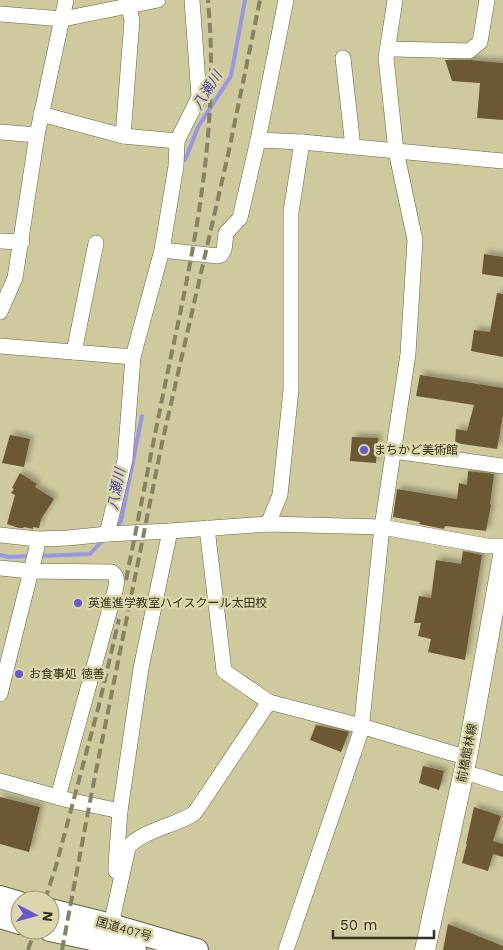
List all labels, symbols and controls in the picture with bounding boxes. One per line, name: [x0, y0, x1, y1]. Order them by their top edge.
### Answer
water label: 八瀬川: [189, 66, 226, 112]
place label: まちかど美術館: [374, 443, 458, 457]
marker: まちかど美術館: [358, 444, 370, 456]
water label: 八瀬川: [104, 465, 128, 511]
place label: 英進進学教室ハイスクール太田校: [88, 596, 267, 610]
marker: 英進進学教室ハイスクール太田校: [72, 597, 84, 609]
place label: お食事処 徳善: [29, 667, 105, 681]
marker: お食事処 徳善: [13, 668, 25, 680]
street label: 前橋館林線: [454, 722, 480, 784]
north arrow: [10, 890, 60, 940]
scale bar: [333, 908, 434, 940]
text: N: [39, 910, 56, 922]
street label: 国道407号: [95, 914, 153, 944]
text: 50 m: [340, 916, 377, 934]

